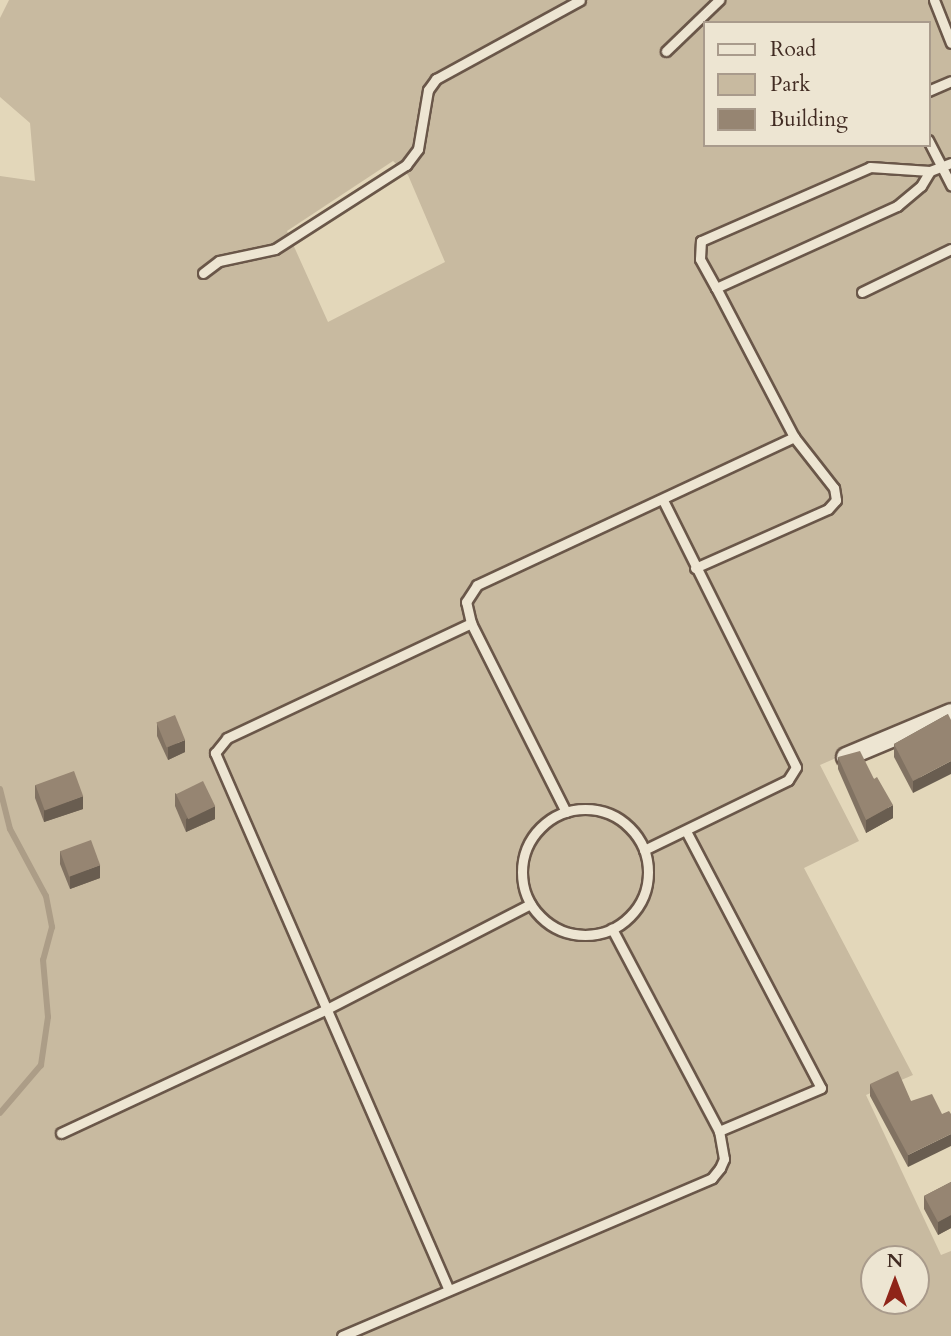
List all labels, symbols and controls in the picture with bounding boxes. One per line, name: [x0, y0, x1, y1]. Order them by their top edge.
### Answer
legend: [702, 21, 930, 147]
text: Road: [770, 35, 816, 64]
text: Park: [770, 70, 810, 99]
text: Building: [770, 105, 848, 134]
north arrow: [860, 1245, 930, 1315]
text: N: [887, 1248, 903, 1274]

